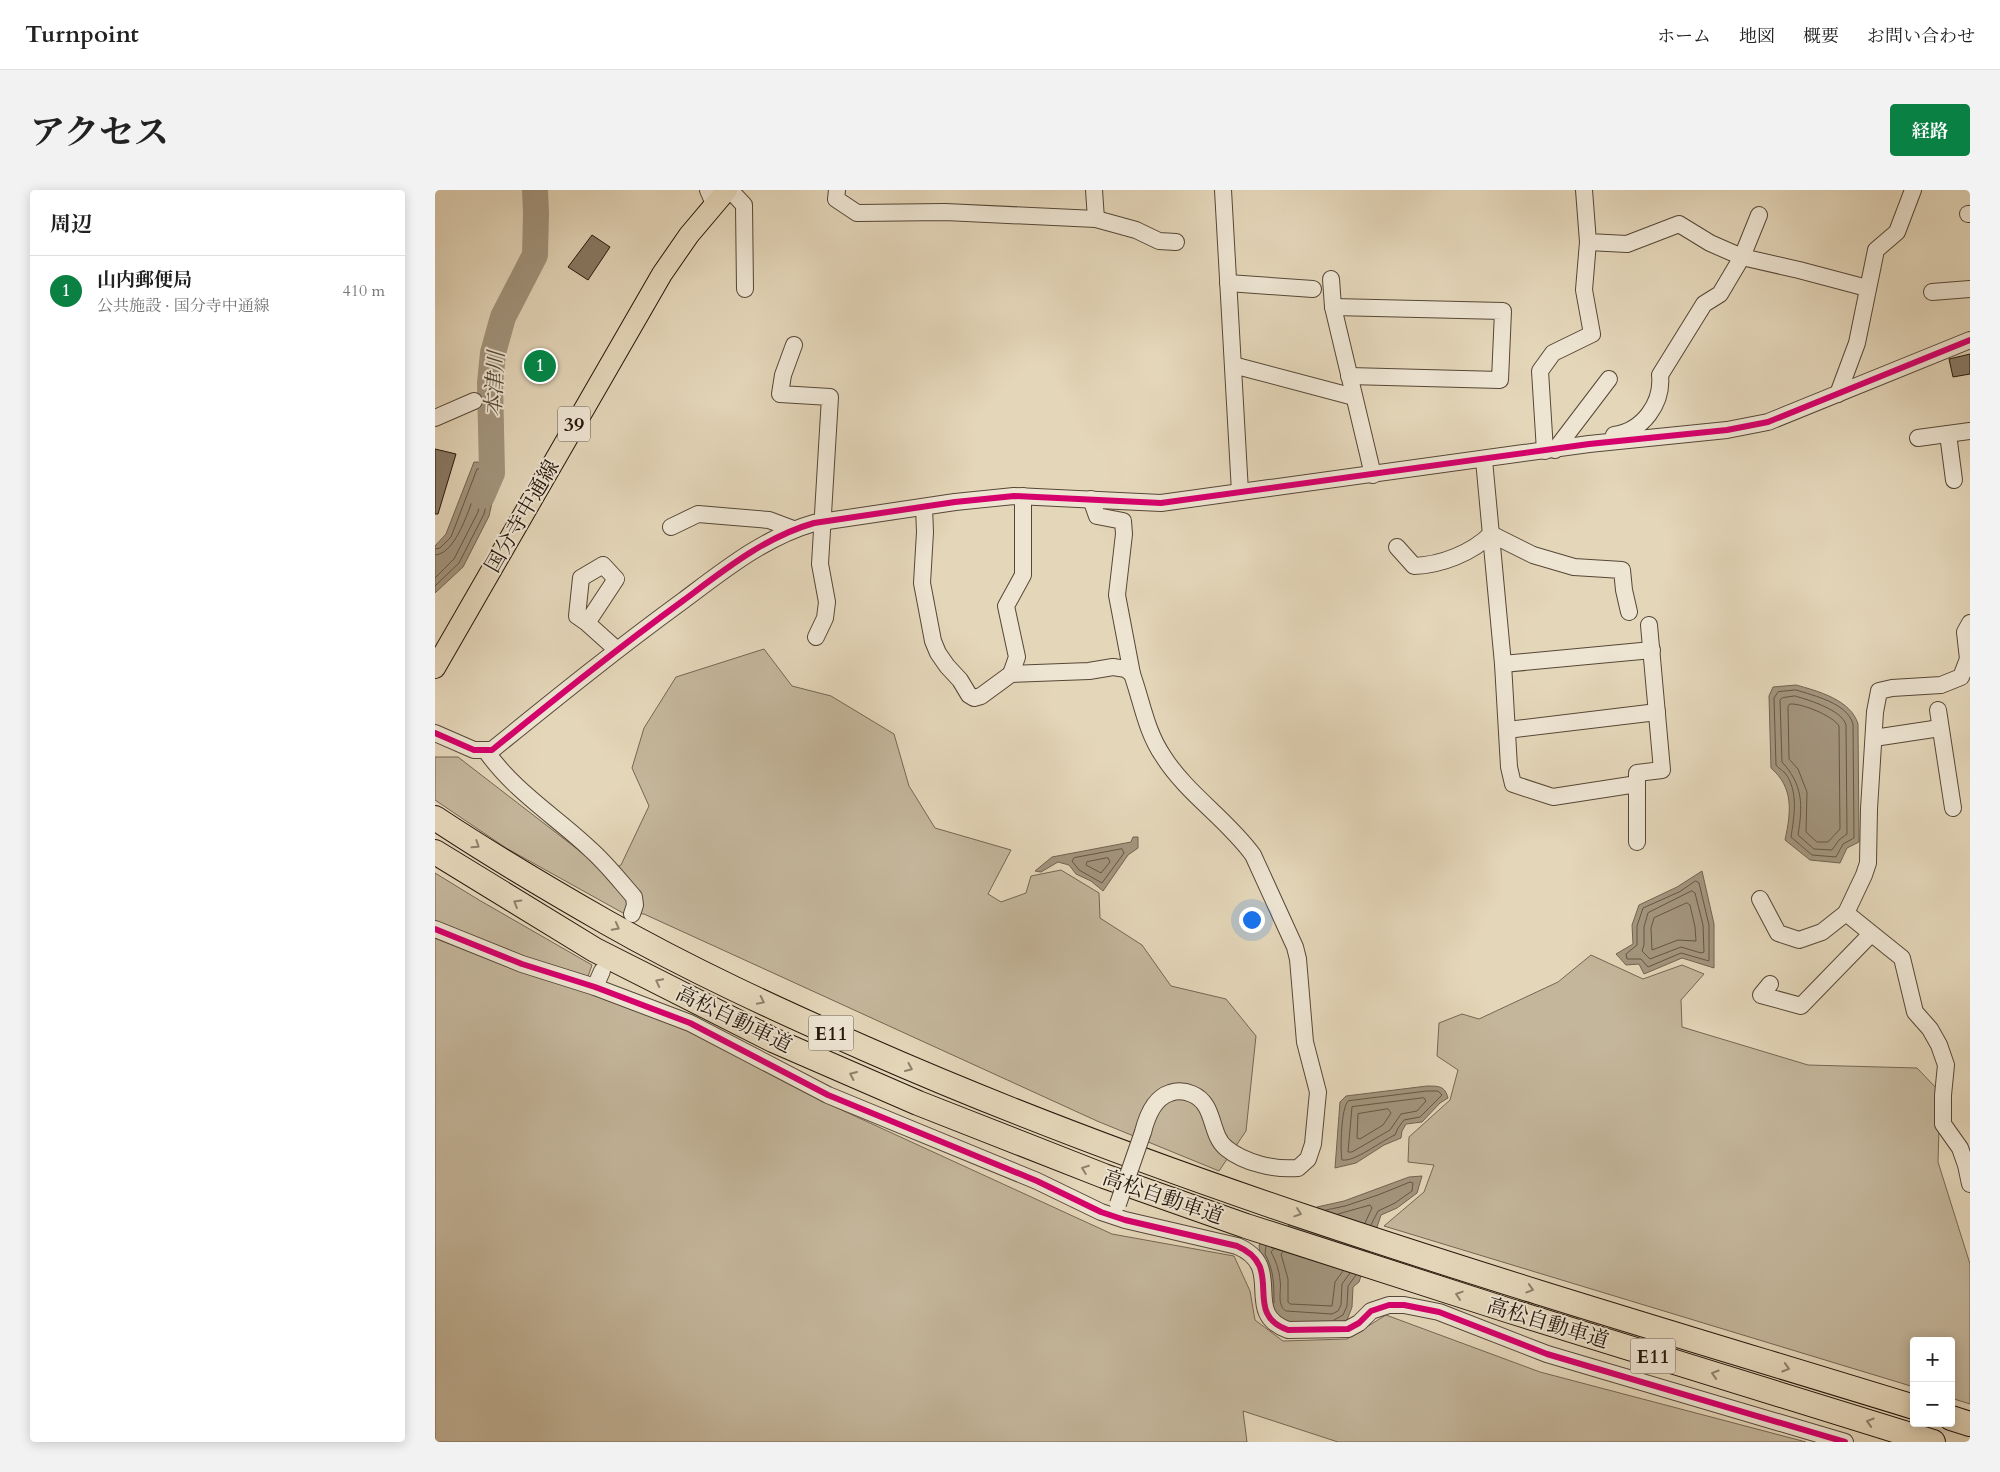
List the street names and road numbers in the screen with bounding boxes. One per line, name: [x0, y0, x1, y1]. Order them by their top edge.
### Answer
road number: 39: [558, 406, 590, 442]
street label: 国分寺中通線: [478, 454, 566, 578]
street label: 高松自動車道: [671, 979, 797, 1060]
road number: E11: [809, 1016, 853, 1050]
street label: 高松自動車道: [1099, 1163, 1227, 1232]
street label: 高松自動車道: [1483, 1291, 1612, 1356]
road number: E11: [1631, 1338, 1675, 1374]

